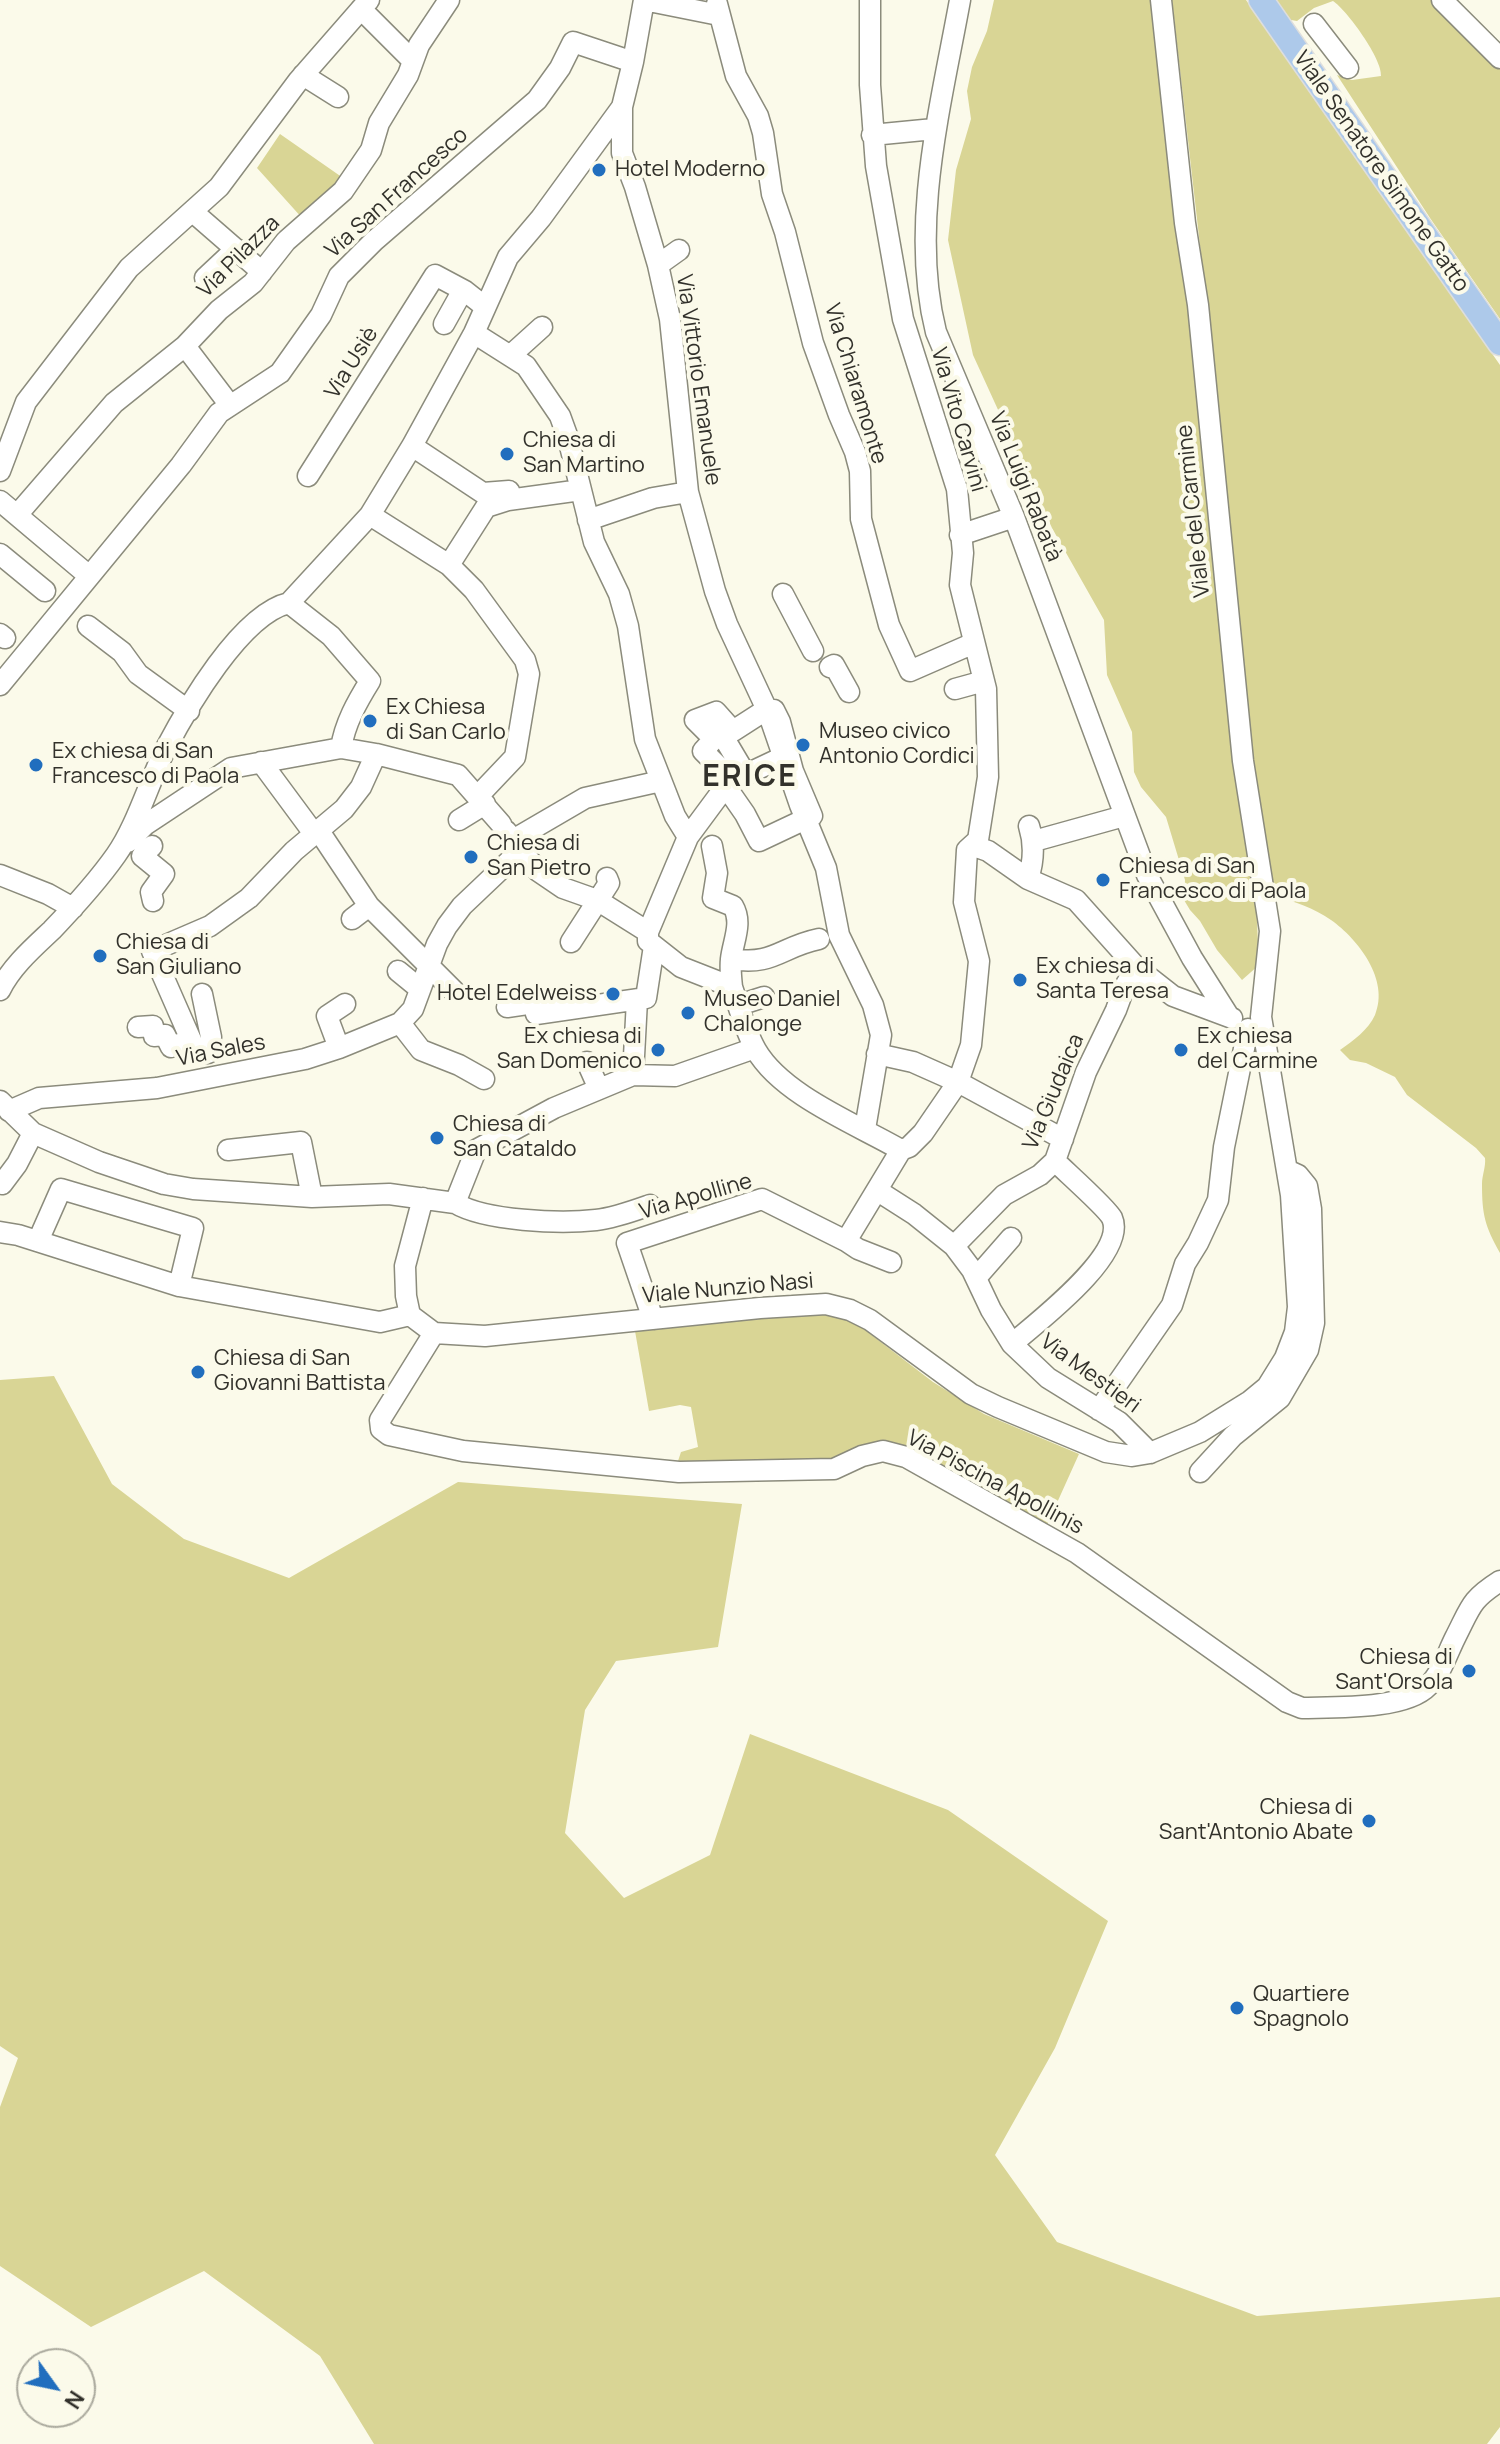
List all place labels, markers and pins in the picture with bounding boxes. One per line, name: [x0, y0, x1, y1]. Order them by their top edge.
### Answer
place label: Hotel Moderno: [615, 157, 765, 183]
marker: Hotel Moderno: [590, 161, 608, 179]
place label: Chiesa di San Martino: [523, 428, 645, 480]
marker: Chiesa di San Martino: [498, 445, 516, 463]
place label: Ex Chiesa di San Carlo: [386, 695, 506, 746]
marker: Ex Chiesa di San Carlo: [361, 712, 379, 730]
place label: Museo civico Antonio Cordici: [819, 719, 975, 770]
marker: Museo civico Antonio Cordici: [794, 736, 812, 754]
place label: Ex chiesa di San Francesco di Paola: [52, 739, 239, 790]
marker: Ex chiesa di San Francesco di Paola: [27, 756, 45, 774]
place label: Chiesa di San Pietro: [487, 831, 591, 882]
marker: Chiesa di San Pietro: [462, 848, 480, 866]
place label: Chiesa di San Francesco di Paola: [1119, 854, 1306, 906]
marker: Chiesa di San Francesco di Paola: [1094, 871, 1112, 889]
place label: Chiesa di San Giuliano: [116, 930, 241, 982]
marker: Chiesa di San Giuliano: [91, 947, 109, 965]
place label: Ex chiesa di Santa Teresa: [1036, 954, 1169, 1006]
marker: Ex chiesa di Santa Teresa: [1011, 971, 1029, 989]
place label: Hotel Edelweiss: [437, 981, 597, 1007]
marker: Hotel Edelweiss: [604, 985, 622, 1003]
place label: Museo Daniel Chalonge: [704, 987, 841, 1038]
marker: Museo Daniel Chalonge: [679, 1004, 697, 1022]
place label: Ex chiesa di San Domenico: [497, 1024, 642, 1076]
place label: Ex chiesa del Carmine: [1197, 1024, 1318, 1076]
marker: Ex chiesa di San Domenico: [649, 1041, 667, 1059]
marker: Ex chiesa del Carmine: [1172, 1041, 1190, 1059]
place label: Chiesa di San Cataldo: [453, 1112, 576, 1164]
marker: Chiesa di San Cataldo: [428, 1129, 446, 1147]
place label: Chiesa di San Giovanni Battista: [214, 1346, 385, 1398]
marker: Chiesa di San Giovanni Battista: [189, 1363, 207, 1381]
place label: Chiesa di Sant'Orsola: [1335, 1645, 1453, 1696]
marker: Chiesa di Sant'Orsola: [1460, 1662, 1478, 1680]
place label: Chiesa di Sant'Antonio Abate: [1159, 1795, 1353, 1846]
marker: Chiesa di Sant'Antonio Abate: [1360, 1812, 1378, 1830]
place label: Quartiere Spagnolo: [1253, 1982, 1350, 2034]
marker: Quartiere Spagnolo: [1228, 1999, 1246, 2017]

